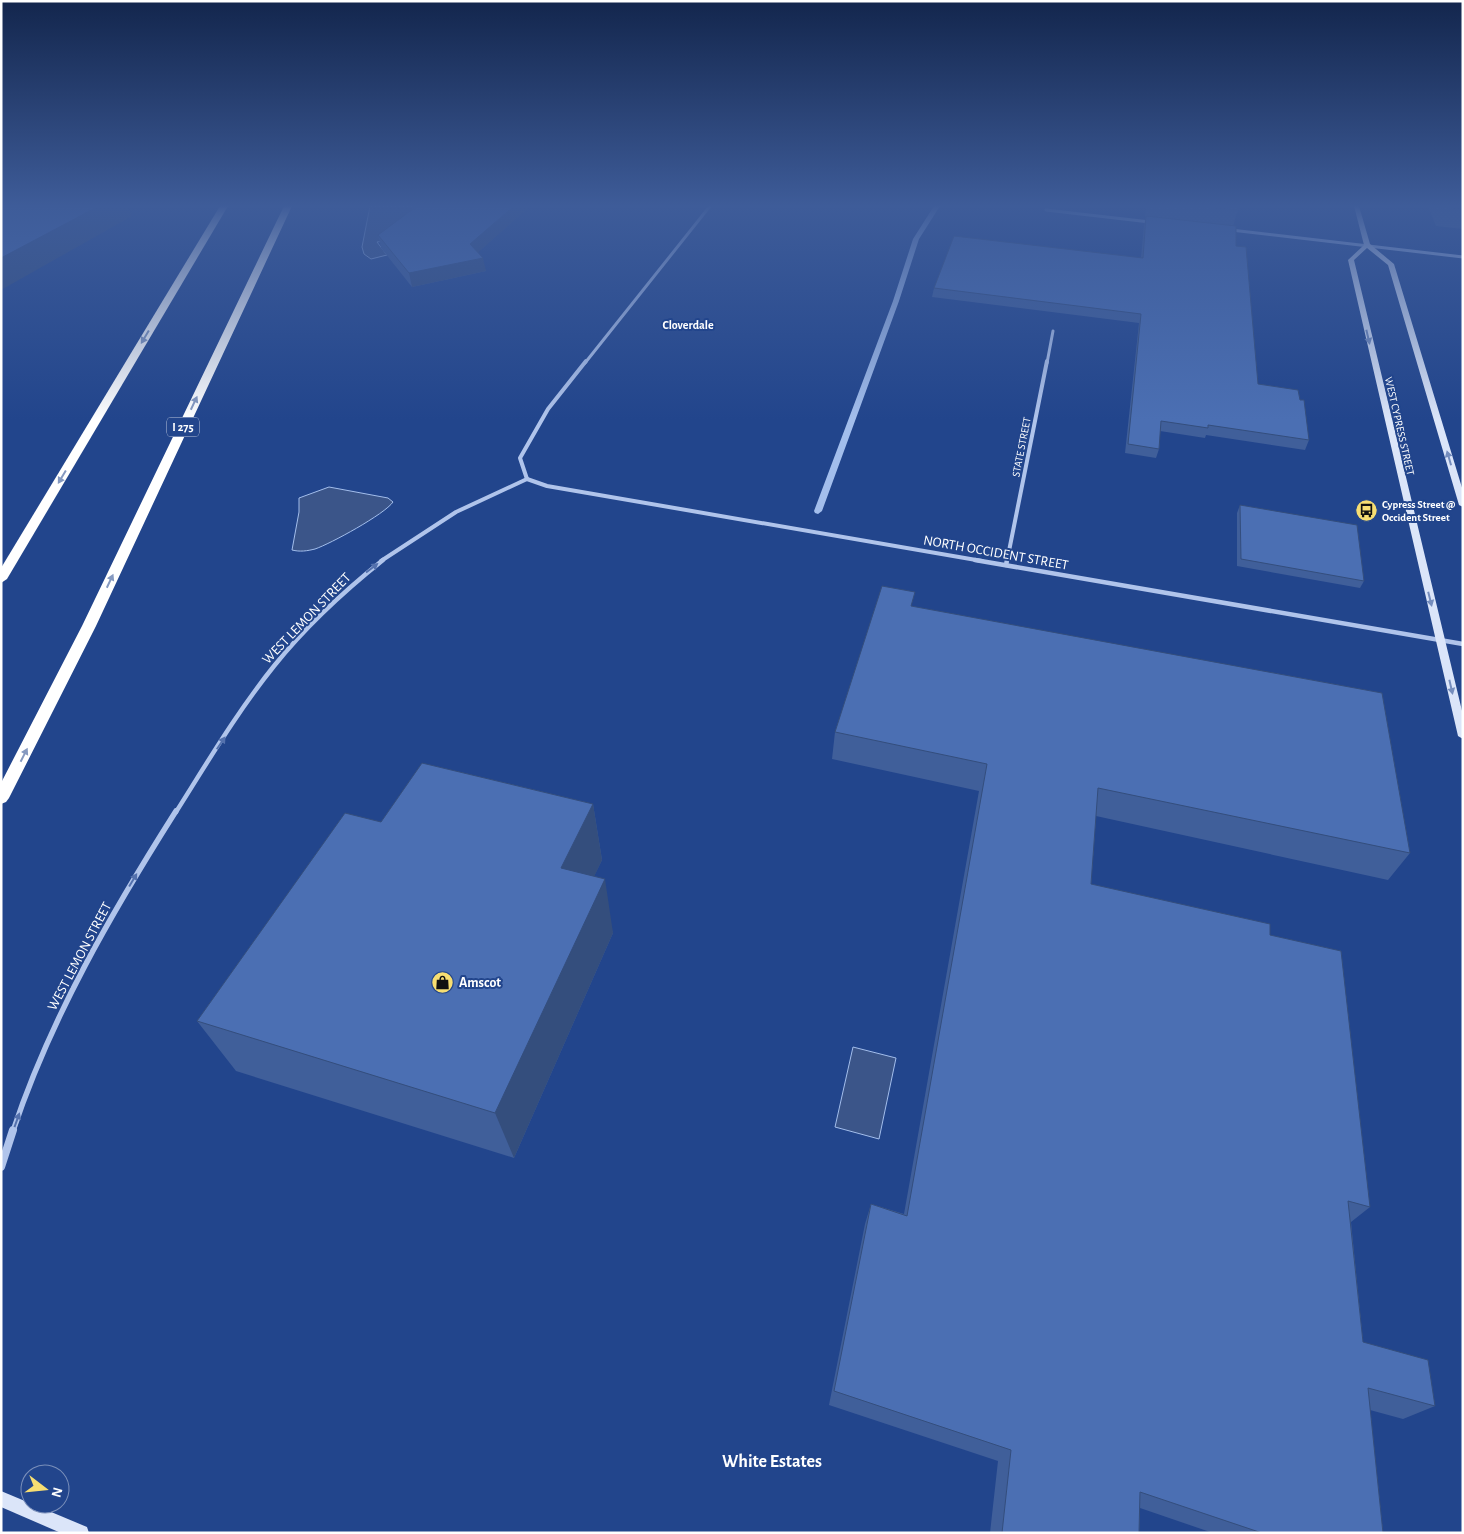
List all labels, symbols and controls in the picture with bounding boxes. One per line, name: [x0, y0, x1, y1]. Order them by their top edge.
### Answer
district label: Cloverdale: [662, 319, 714, 331]
one-way arrow: [1364, 330, 1372, 345]
one-way arrow: [141, 331, 150, 344]
street label: WEST CYPRESS STREET: [1383, 376, 1416, 477]
one-way arrow: [190, 396, 198, 410]
street label: STATE STREET: [1010, 416, 1033, 478]
road number: I 275: [167, 418, 199, 437]
one-way arrow: [1445, 451, 1453, 466]
one-way arrow: [57, 470, 66, 484]
bus stop icon: Cypress Street @ Occident Street: [1354, 498, 1378, 522]
place label: Cypress Street @ Occident Street: [1382, 499, 1456, 523]
street label: NORTH OCCIDENT STREET: [922, 533, 1070, 573]
one-way arrow: [365, 563, 378, 574]
street label: WEST LEMON STREET: [260, 570, 354, 667]
one-way arrow: [105, 574, 114, 589]
one-way arrow: [1426, 591, 1434, 606]
one-way arrow: [1448, 680, 1456, 696]
one-way arrow: [216, 736, 226, 750]
one-way arrow: [20, 747, 28, 762]
one-way arrow: [129, 874, 138, 887]
street label: WEST LEMON STREET: [45, 900, 114, 1013]
shop icon: Amscot: [431, 970, 455, 994]
place label: Amscot: [459, 976, 501, 990]
one-way arrow: [14, 1113, 21, 1128]
district label: White Estates: [722, 1453, 822, 1471]
north arrow: [20, 1464, 70, 1514]
text: N: [48, 1486, 65, 1499]

